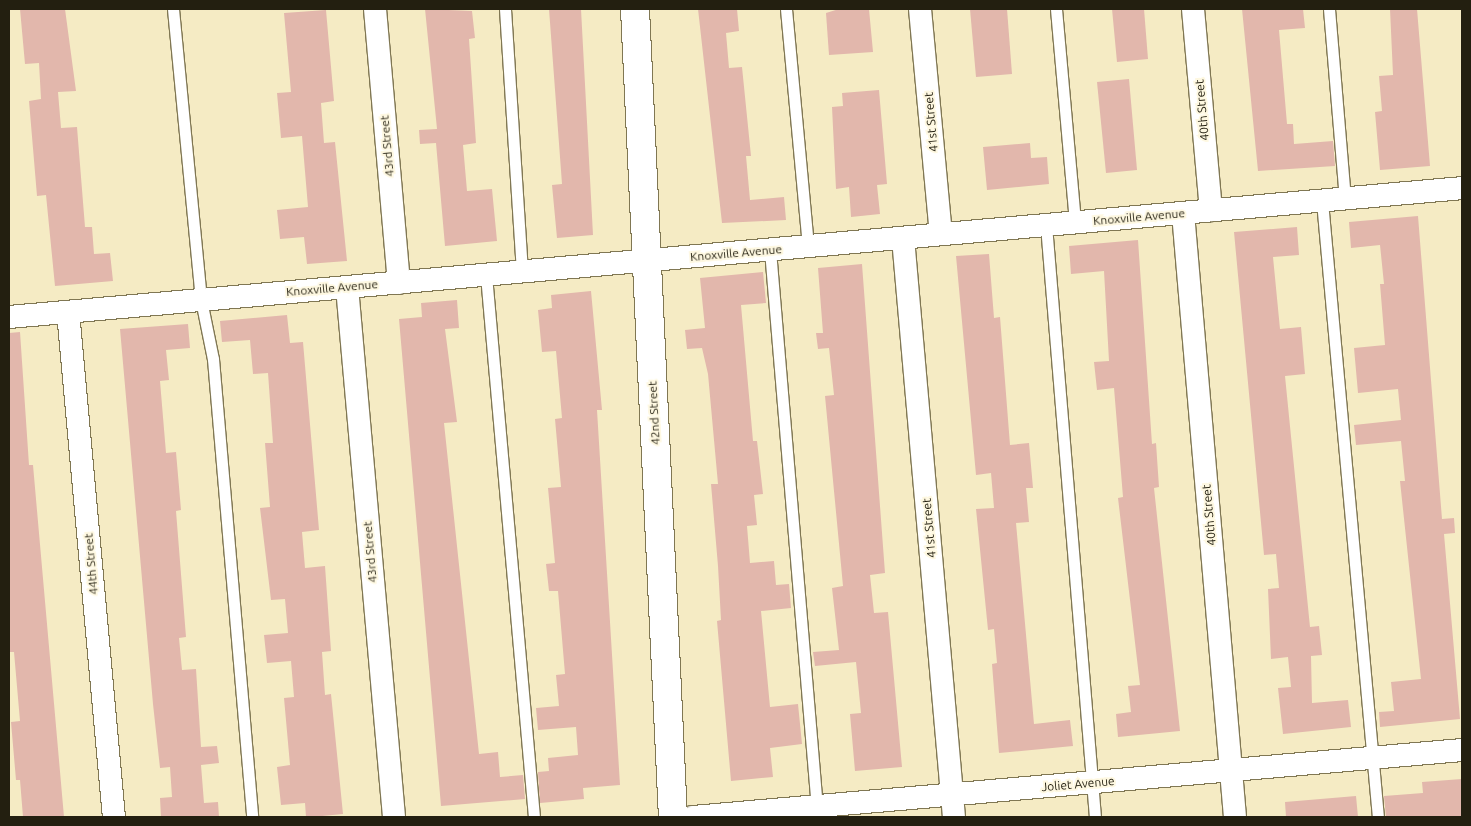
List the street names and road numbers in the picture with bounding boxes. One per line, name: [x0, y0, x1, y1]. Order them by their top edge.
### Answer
street label: 40th Street: [1192, 79, 1212, 141]
street label: 41st Street: [921, 92, 941, 152]
street label: 43rd Street: [377, 115, 397, 177]
street label: Knoxville Avenue: [1093, 206, 1185, 228]
street label: Knoxville Avenue: [690, 242, 782, 264]
street label: Knoxville Avenue: [286, 277, 378, 299]
street label: 42nd Street: [645, 381, 663, 445]
street label: 40th Street: [1199, 484, 1219, 546]
street label: 41st Street: [919, 498, 939, 558]
street label: 43rd Street: [360, 521, 380, 583]
street label: 44th Street: [81, 533, 101, 595]
street label: Joliet Avenue: [1041, 774, 1115, 794]

